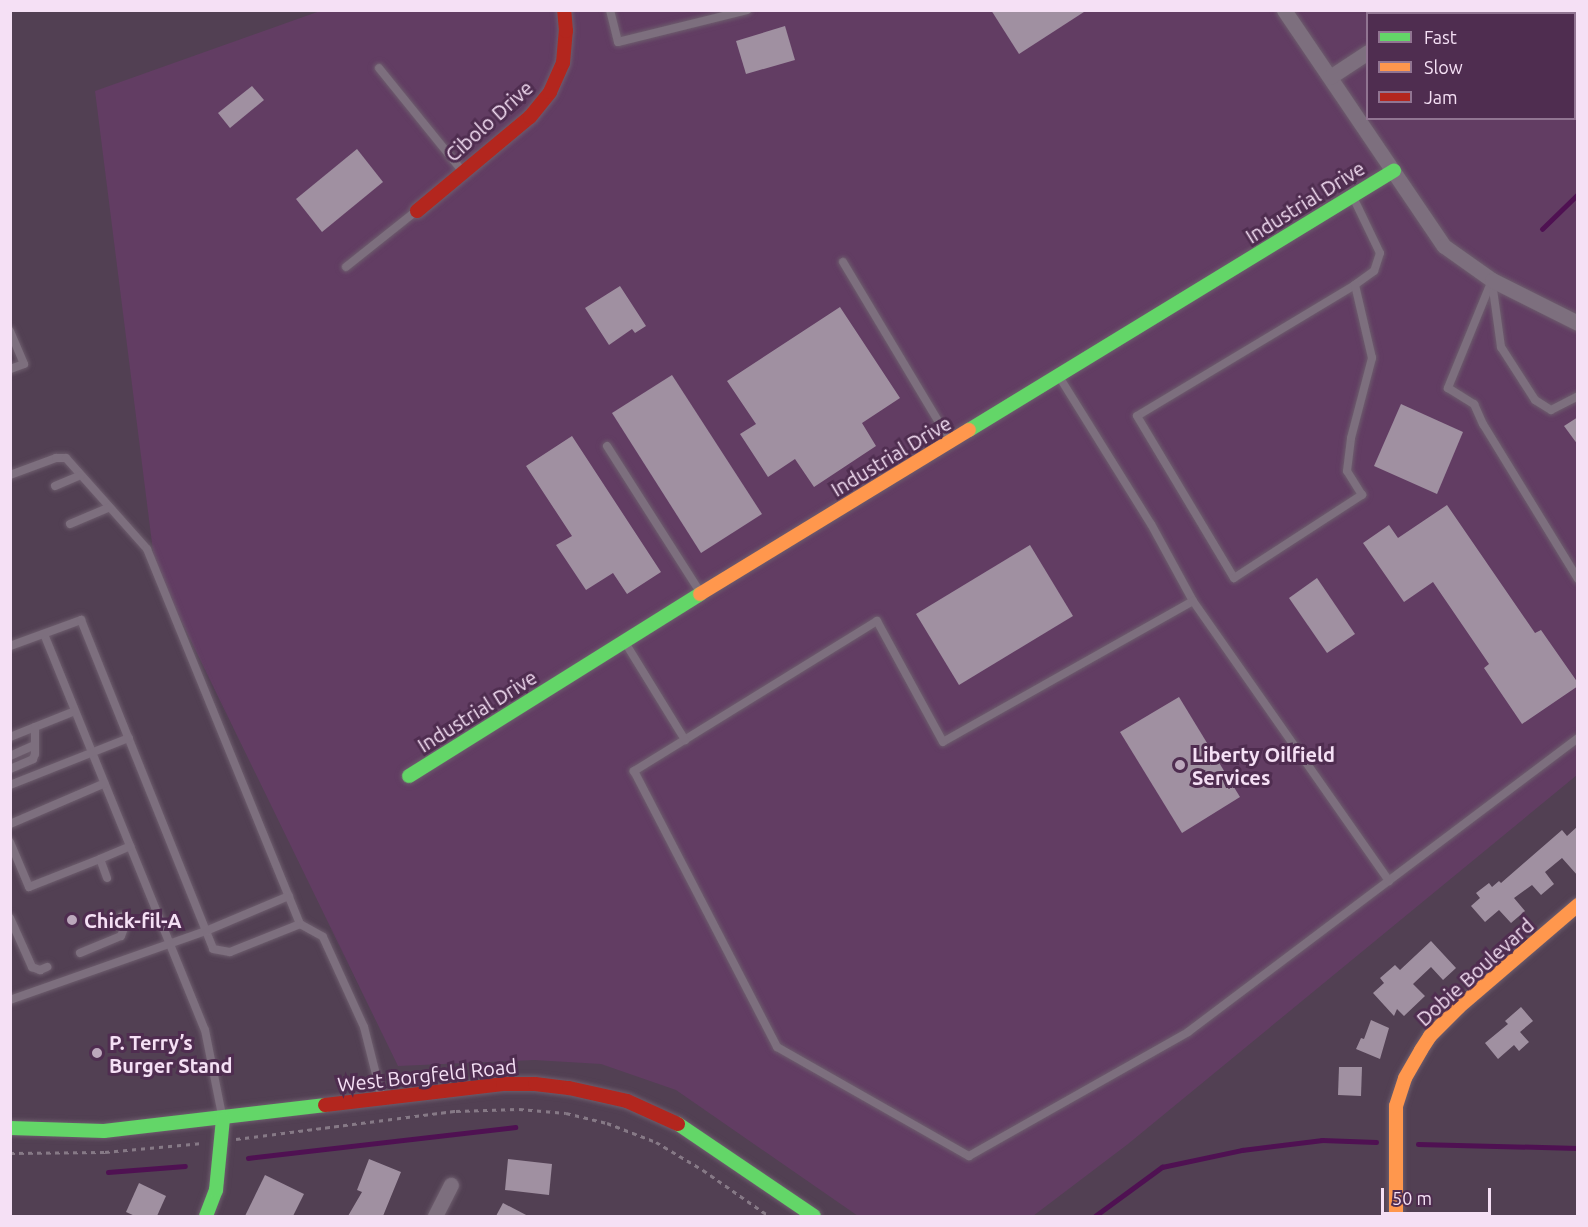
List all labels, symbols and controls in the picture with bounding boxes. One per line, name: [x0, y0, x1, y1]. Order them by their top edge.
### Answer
legend: [1366, 12, 1576, 120]
text: Fast: [1424, 27, 1457, 47]
text: Slow: [1424, 57, 1463, 77]
street label: Cibolo Drive: [440, 76, 538, 166]
text: Jam: [1424, 87, 1458, 107]
street label: Industrial Drive: [1241, 156, 1369, 248]
street label: Industrial Drive: [827, 411, 955, 501]
street label: Industrial Drive: [413, 665, 541, 757]
place label: Liberty Oilfield Services: [1192, 742, 1335, 789]
marker: Liberty Oilfield Services: [1173, 758, 1187, 772]
place label: Chick-fil-A: [84, 908, 182, 932]
marker: Chick-fil-A: [65, 913, 79, 927]
street label: Dobie Boulevard: [1411, 913, 1539, 1031]
place label: P. Terry’s Burger Stand: [109, 1030, 232, 1077]
marker: P. Terry’s Burger Stand: [90, 1046, 104, 1060]
street label: West Borgfeld Road: [336, 1054, 518, 1096]
scale bar: [1384, 1176, 1494, 1214]
text: 50 m: [1392, 1188, 1432, 1208]

